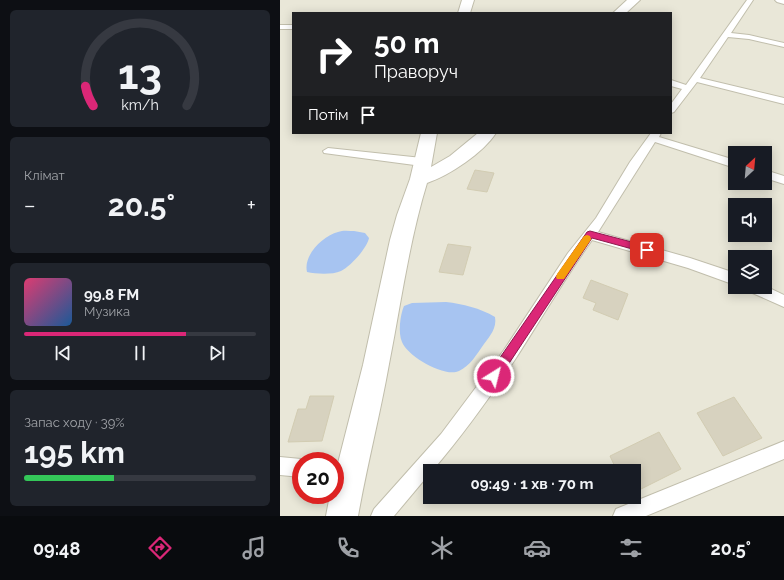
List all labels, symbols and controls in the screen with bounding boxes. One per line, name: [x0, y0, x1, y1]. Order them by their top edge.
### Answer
text: 50 m: [374, 27, 440, 60]
icon: right: [308, 28, 360, 80]
text: 13: [118, 50, 162, 99]
text: Праворуч: [374, 61, 458, 82]
text: km/h: [121, 97, 159, 113]
icon: arrive: [357, 104, 379, 126]
text: Потім: [308, 106, 349, 124]
north arrow: [728, 146, 772, 190]
map controls: [728, 146, 772, 294]
text: Клімат: [24, 168, 65, 183]
text: 20.5°: [108, 188, 175, 223]
text: −: [24, 192, 36, 218]
text: +: [247, 192, 256, 218]
button: sound: [728, 198, 772, 242]
pin: [630, 233, 664, 267]
icon: arrive: [636, 239, 658, 261]
button: layers: [728, 250, 772, 294]
text: 99.8 FM: [84, 286, 139, 304]
text: Музика: [84, 304, 130, 319]
icon: previous: [52, 342, 74, 364]
icon: pause: [129, 342, 151, 364]
icon: next: [206, 342, 228, 364]
position arrow: [473, 355, 515, 397]
text: Запас ходу · 39%: [24, 415, 125, 430]
text: 195 km: [24, 435, 125, 470]
speed limit sign: 20: [292, 452, 344, 504]
text: 09:49 · 1 хв · 70 m: [471, 475, 593, 493]
icon: directions: [146, 534, 174, 562]
icon: music: [240, 534, 268, 562]
icon: phone: [334, 534, 362, 562]
icon: climate: [428, 534, 456, 562]
icon: car: [523, 534, 551, 562]
icon: filters: [617, 534, 645, 562]
text: 09:48: [33, 538, 80, 559]
text: 20.5°: [711, 538, 751, 559]

